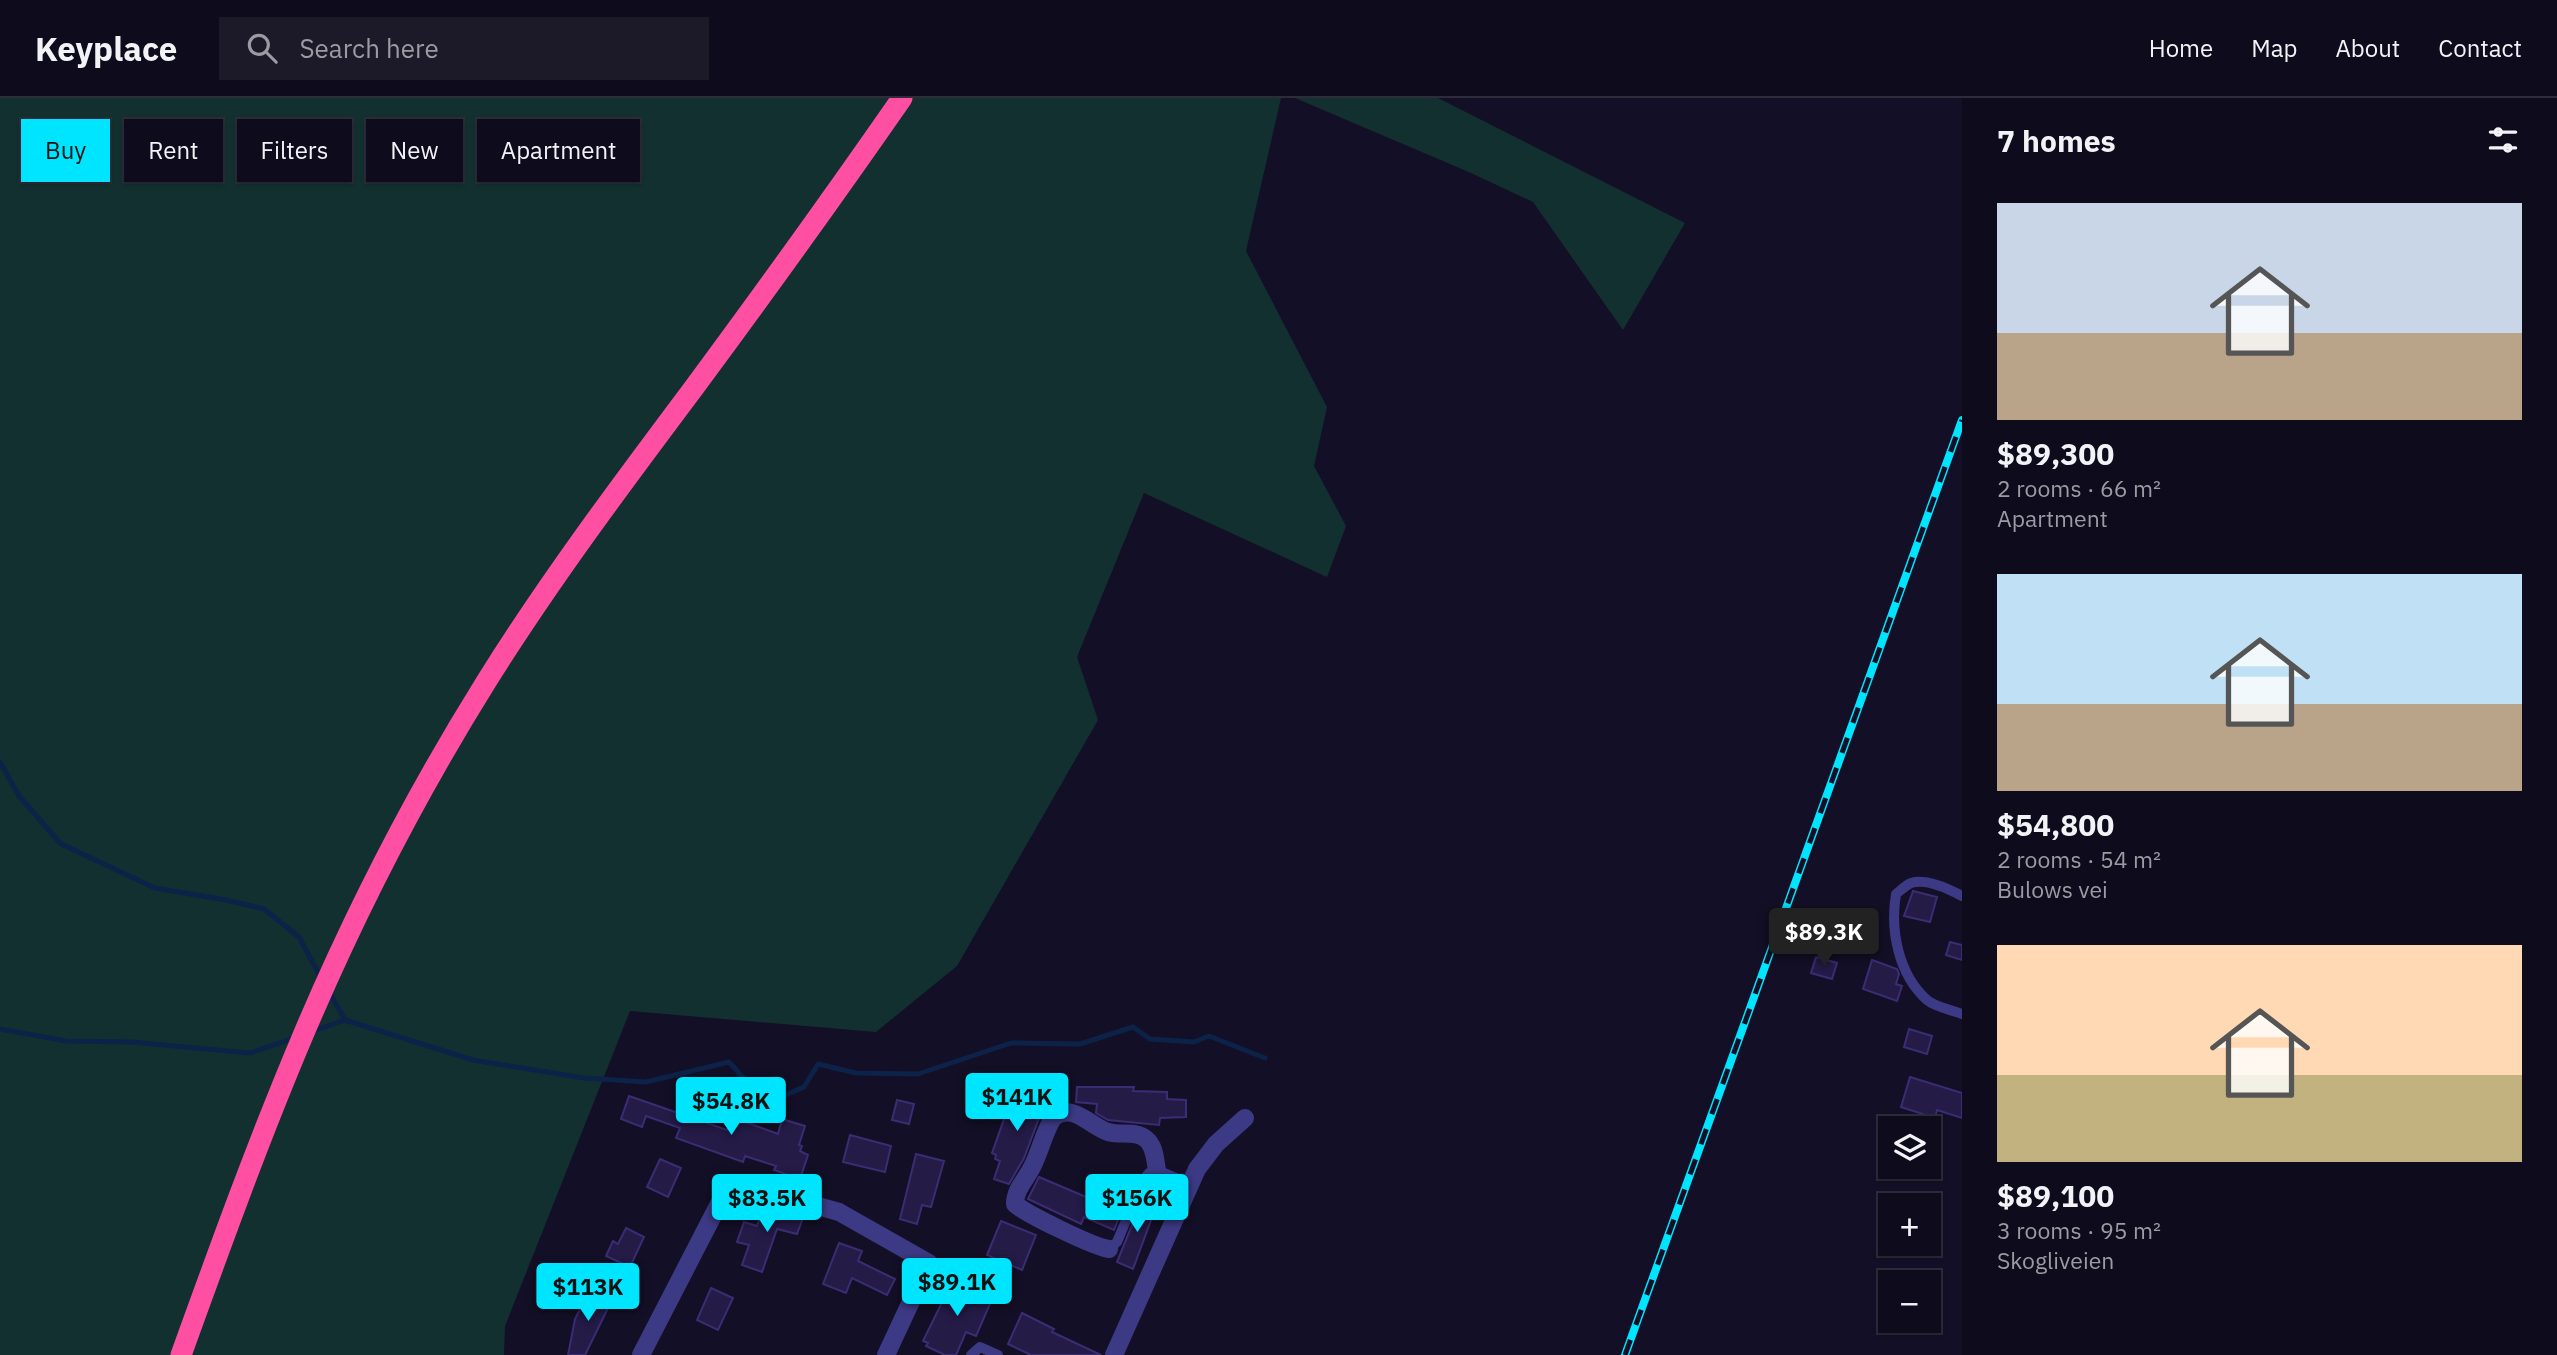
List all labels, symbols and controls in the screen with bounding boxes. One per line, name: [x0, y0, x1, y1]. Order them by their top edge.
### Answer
search box: [219, 17, 709, 80]
text: Keyplace: [35, 27, 177, 70]
icon: search: [243, 29, 281, 67]
text: Search here: [299, 31, 439, 65]
text: Home: [2149, 32, 2213, 64]
text: Map: [2251, 32, 2297, 64]
text: About: [2335, 32, 2400, 64]
text: Contact: [2438, 32, 2522, 64]
chip: Buy: [21, 119, 110, 182]
chip: Rent: [124, 119, 223, 182]
chip: Filters: [237, 119, 352, 182]
chip: New: [366, 119, 463, 182]
chip: Apartment: [477, 119, 640, 182]
text: 7 homes: [1997, 121, 2116, 160]
icon: filters: [2484, 121, 2522, 159]
icon: home: [2197, 248, 2323, 374]
text: $89,300: [1997, 434, 2114, 473]
text: 2 rooms · 66 m²: [1997, 473, 2161, 503]
text: Apartment: [1997, 503, 2108, 533]
icon: home: [2197, 619, 2323, 745]
text: $54,800: [1997, 805, 2114, 844]
text: 2 rooms · 54 m²: [1997, 844, 2161, 874]
text: Bulows vei: [1997, 874, 2108, 904]
pin: $89.3K: [1767, 908, 1881, 968]
text: $89.3K: [1785, 916, 1863, 946]
icon: home: [2197, 990, 2323, 1116]
pin: $141K: [968, 1074, 1066, 1133]
pin: $54.8K: [674, 1077, 788, 1137]
text: $141K: [981, 1081, 1053, 1111]
text: $54.8K: [692, 1085, 770, 1115]
map controls: [1878, 1116, 1941, 1333]
button: layers: [1878, 1116, 1941, 1179]
pin: $83.5K: [710, 1174, 824, 1234]
pin: $156K: [1088, 1174, 1186, 1234]
text: $89,100: [1997, 1176, 2114, 1215]
text: $83.5K: [728, 1182, 806, 1212]
text: $156K: [1101, 1182, 1173, 1212]
button: +: [1878, 1193, 1941, 1256]
text: 3 rooms · 95 m²: [1997, 1215, 2161, 1245]
text: Skogliveien: [1997, 1245, 2114, 1275]
pin: $89.1K: [900, 1258, 1014, 1318]
pin: $113K: [539, 1264, 637, 1323]
text: $89.1K: [918, 1266, 996, 1296]
button: −: [1878, 1270, 1941, 1333]
text: $113K: [552, 1271, 624, 1301]

